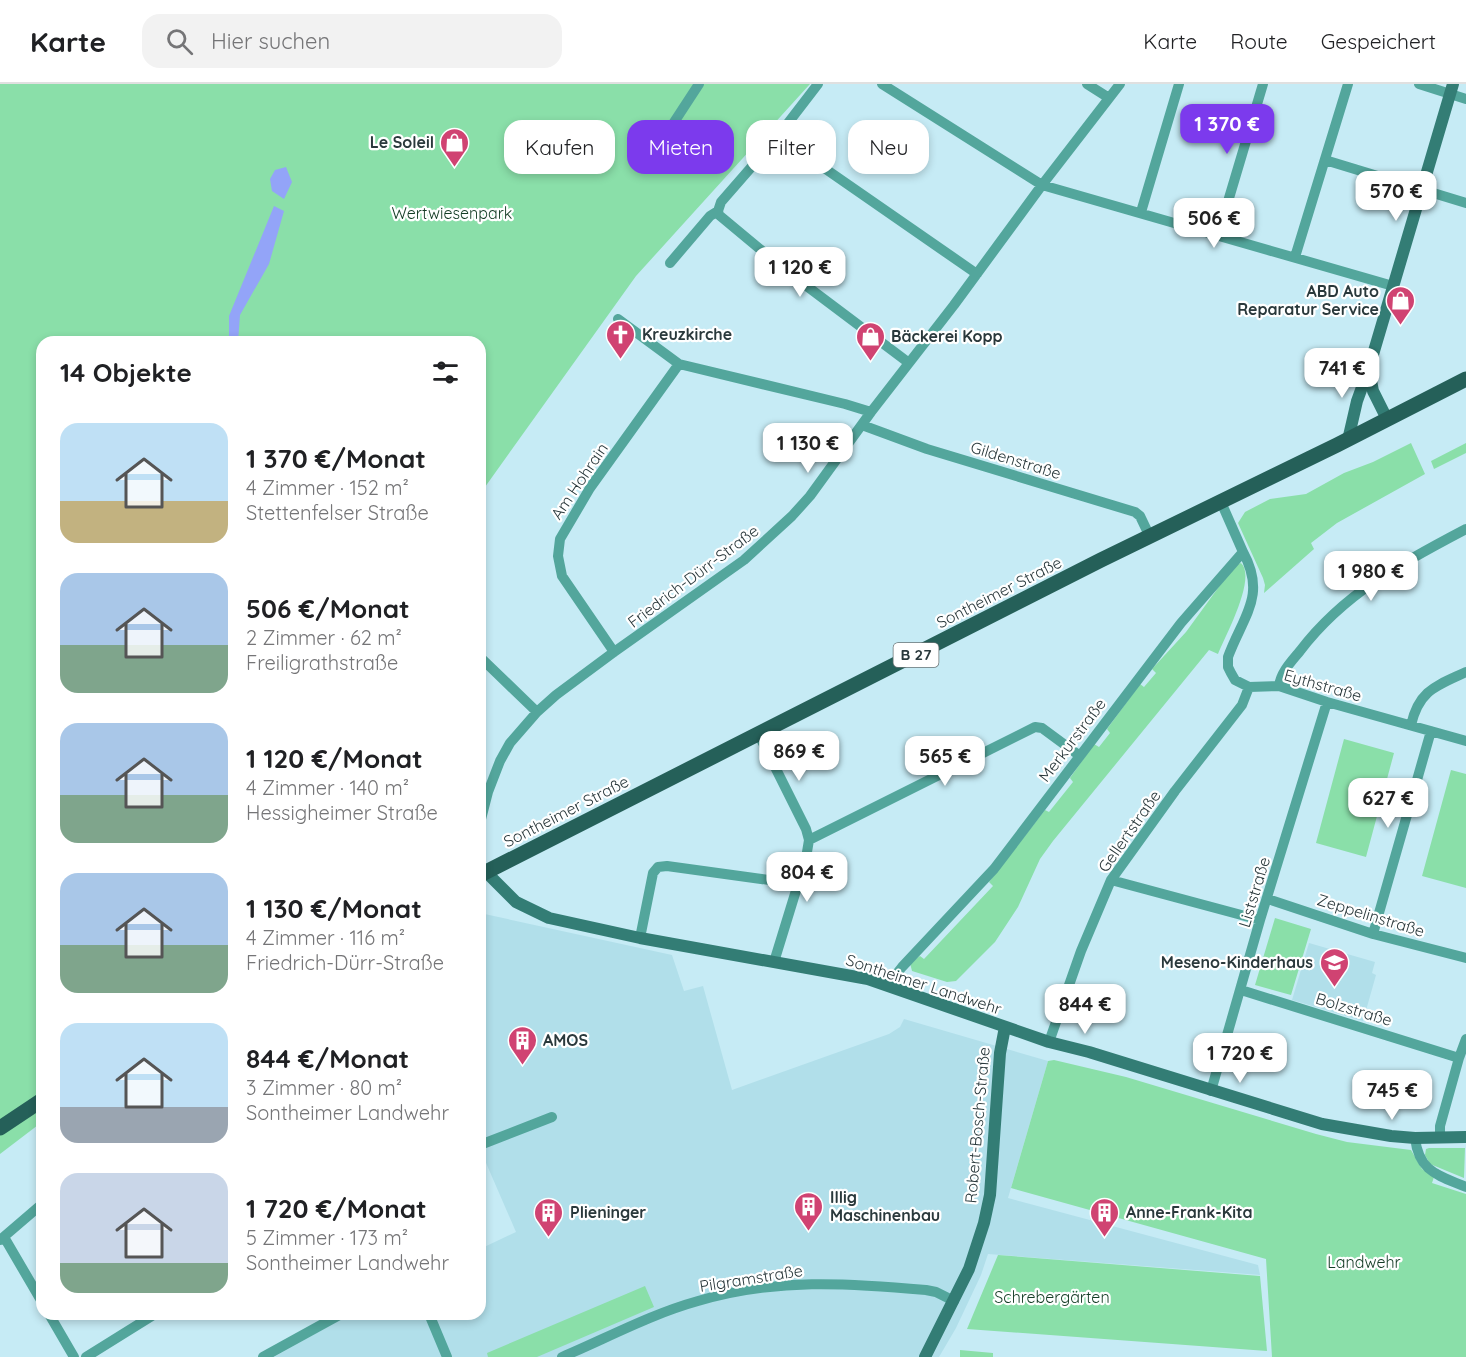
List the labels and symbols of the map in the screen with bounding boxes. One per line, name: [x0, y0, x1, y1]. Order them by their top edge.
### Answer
pin: 1 370 €: [1172, 104, 1282, 155]
shop icon: Le Soleil: [439, 126, 471, 168]
place label: Le Soleil: [370, 132, 434, 152]
pin: 570 €: [1354, 171, 1438, 222]
pin: 506 €: [1172, 198, 1256, 249]
park label: Wertwiesenpark: [392, 203, 512, 223]
pin: 1 120 €: [745, 247, 855, 298]
place label: ABD Auto Reparatur Service: [1237, 281, 1379, 319]
shop icon: ABD Auto Reparatur Service: [1384, 284, 1416, 326]
church icon: Kreuzkirche: [605, 318, 637, 360]
shop icon: Bäckerei Kopp: [854, 320, 886, 362]
place label: Kreuzkirche: [642, 324, 732, 344]
place label: Bäckerei Kopp: [891, 326, 1003, 346]
pin: 741 €: [1300, 348, 1384, 399]
pin: 1 130 €: [753, 423, 863, 474]
street label: Gildenstraße: [968, 437, 1064, 483]
street label: Am Hohrain: [546, 439, 612, 523]
street label: Friedrich-Dürr-Straße: [624, 520, 762, 632]
pin: 1 980 €: [1316, 551, 1426, 602]
street label: Sontheimer Straße: [933, 552, 1065, 632]
road number: B 27: [894, 643, 938, 667]
street label: Eythstraße: [1282, 664, 1364, 706]
street label: Merkurstraße: [1034, 694, 1110, 786]
pin: 869 €: [757, 731, 841, 782]
pin: 565 €: [903, 736, 987, 787]
street label: Sontheimer Straße: [500, 771, 632, 851]
pin: 627 €: [1346, 778, 1430, 829]
street label: Gellertstraße: [1093, 786, 1165, 876]
pin: 804 €: [765, 852, 849, 903]
street label: Liststraße: [1234, 854, 1274, 930]
street label: Zeppelinstraße: [1315, 889, 1427, 941]
school or university icon: Meseno-Kinderhaus: [1318, 946, 1350, 988]
street label: Sontheimer Landwehr: [844, 949, 1004, 1019]
place label: Meseno-Kinderhaus: [1161, 952, 1313, 972]
pin: 844 €: [1043, 984, 1127, 1035]
street label: Bolzstraße: [1313, 988, 1395, 1030]
building icon: AMOS: [506, 1024, 538, 1066]
place label: AMOS: [543, 1030, 588, 1050]
pin: 1 720 €: [1185, 1033, 1295, 1084]
street label: Robert-Bosch-Straße: [960, 1046, 994, 1204]
pin: 745 €: [1350, 1070, 1434, 1121]
place label: Illig Maschinenbau: [830, 1187, 940, 1225]
building icon: Illig Maschinenbau: [793, 1190, 825, 1232]
building icon: Plieninger: [533, 1196, 565, 1238]
building icon: Anne-Frank-Kita: [1089, 1196, 1121, 1238]
place label: Plieninger: [570, 1202, 646, 1222]
place label: Anne-Frank-Kita: [1126, 1202, 1253, 1222]
park label: Landwehr: [1327, 1252, 1401, 1272]
street label: Pilgramstraße: [698, 1260, 804, 1296]
park label: Schrebergärten: [994, 1287, 1110, 1307]

